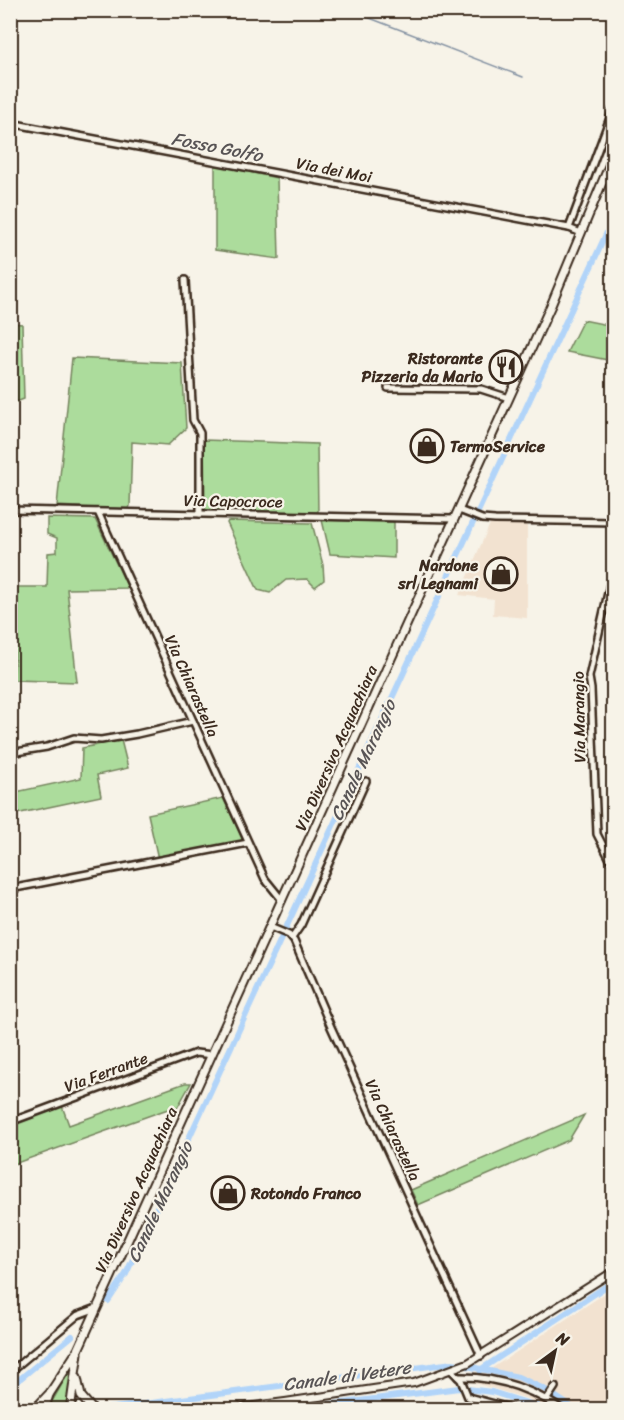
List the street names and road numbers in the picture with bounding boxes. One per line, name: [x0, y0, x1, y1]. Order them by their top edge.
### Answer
street label: Via dei Moi: [294, 148, 375, 192]
street label: Via Capocroce: [183, 486, 283, 516]
street label: Via Chiarastella: [156, 630, 228, 742]
street label: Via Diversivo Acquachiara: [286, 659, 386, 836]
street label: Via Marangio: [564, 671, 594, 763]
street label: Via Ferrante: [60, 1043, 152, 1101]
street label: Via Chiarastella: [357, 1074, 429, 1186]
street label: Via Diversivo Acquachiara: [86, 1101, 186, 1278]

